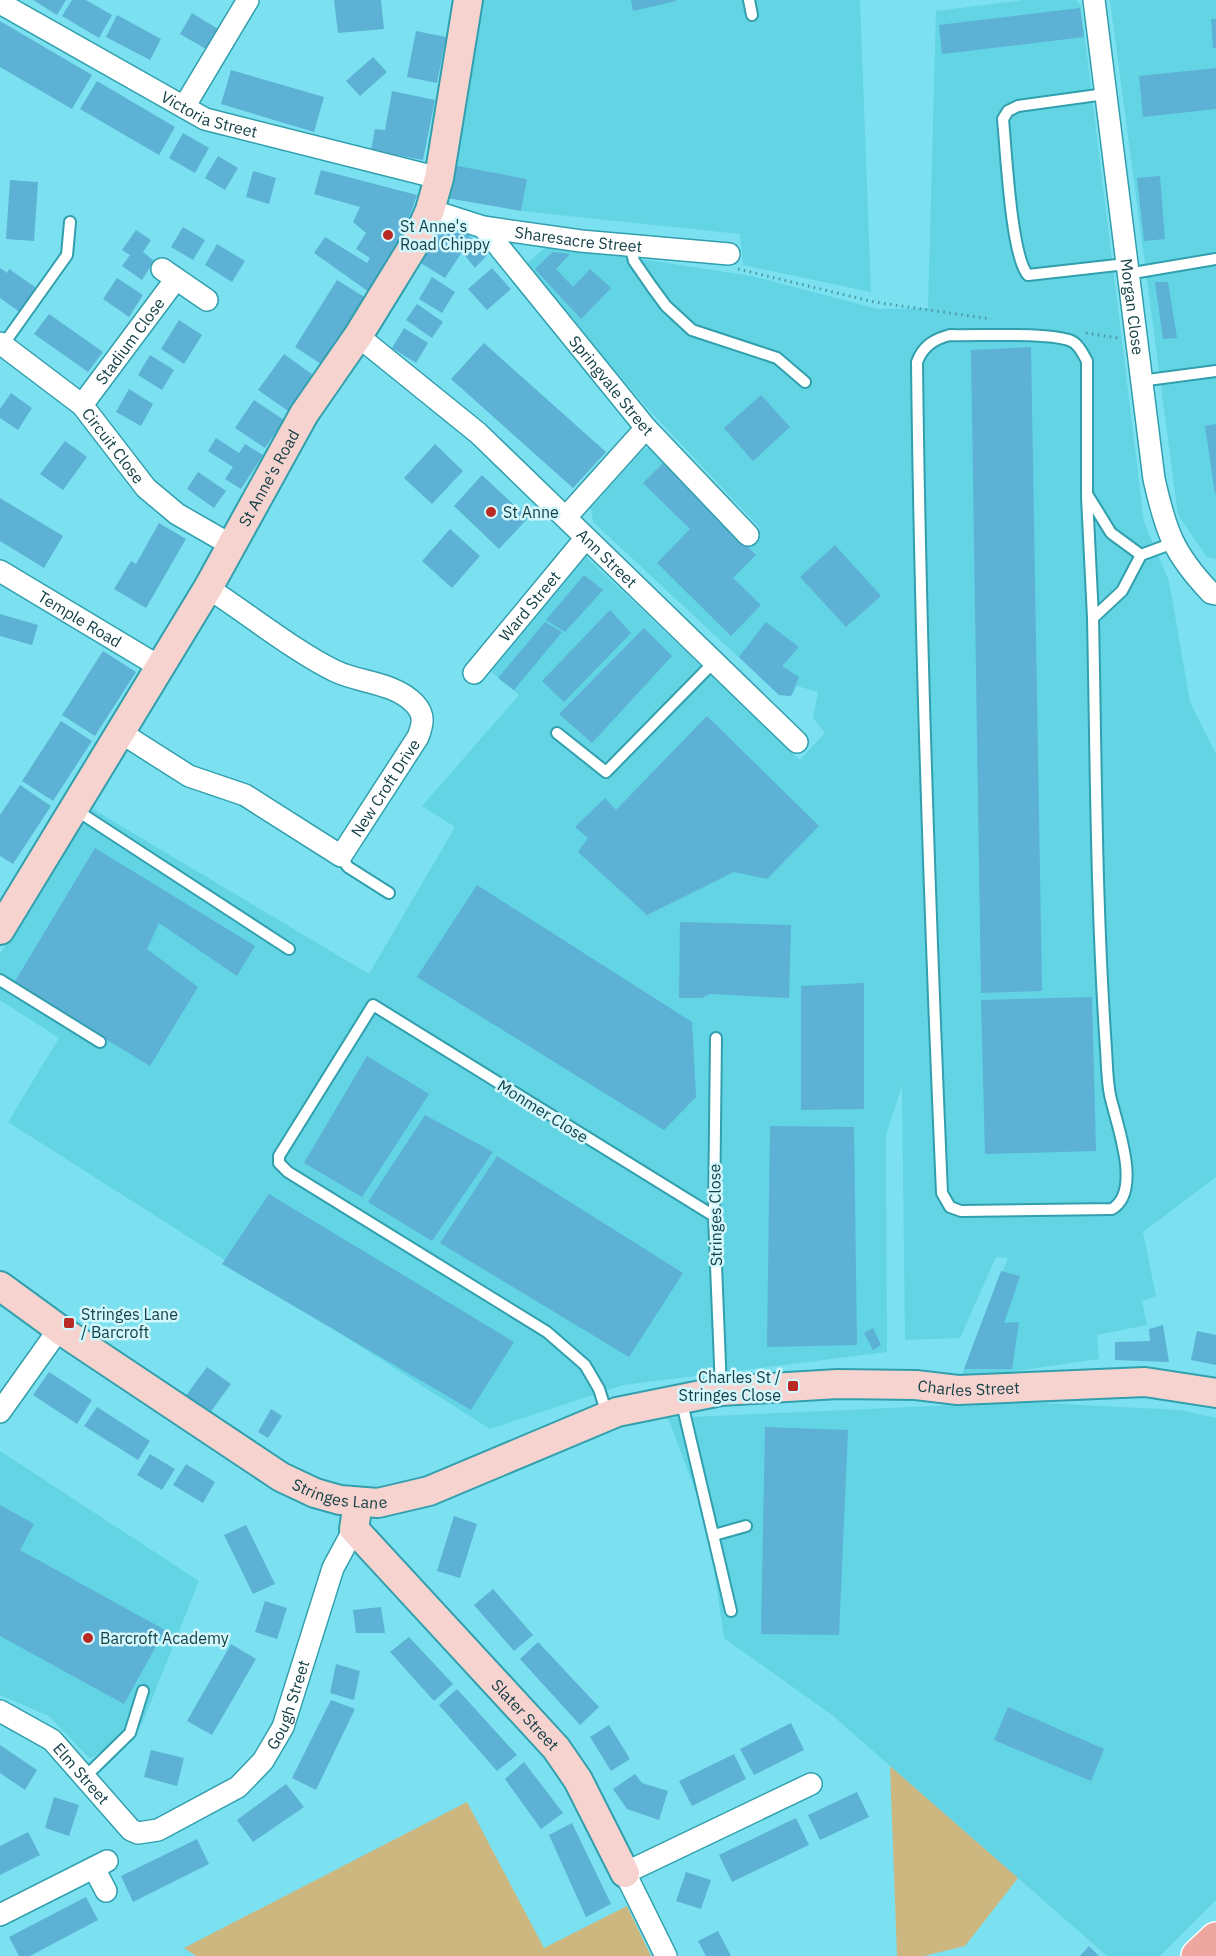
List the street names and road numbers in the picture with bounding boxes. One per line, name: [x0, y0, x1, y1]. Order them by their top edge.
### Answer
street label: Victoria Street: [158, 86, 260, 142]
street label: Sharesacre Street: [513, 222, 643, 256]
street label: Morgan Close: [1116, 257, 1148, 356]
street label: Stadium Close: [91, 293, 169, 388]
street label: Springvale Street: [565, 331, 658, 440]
street label: Circuit Close: [78, 404, 149, 488]
street label: St Anne's Road: [234, 426, 304, 530]
street label: Ann Street: [573, 524, 641, 592]
street label: Ward Street: [495, 567, 564, 645]
street label: Temple Road: [34, 586, 125, 652]
street label: New Croft Drive: [346, 735, 424, 840]
street label: Monmer Close: [494, 1075, 592, 1147]
street label: Stringes Close: [704, 1163, 726, 1266]
street label: Charles Street: [917, 1375, 1020, 1400]
street label: Stringes Lane: [289, 1474, 389, 1513]
street label: Gough Street: [262, 1657, 313, 1753]
street label: Slater Street: [487, 1675, 563, 1755]
street label: Elm Street: [49, 1738, 114, 1808]

